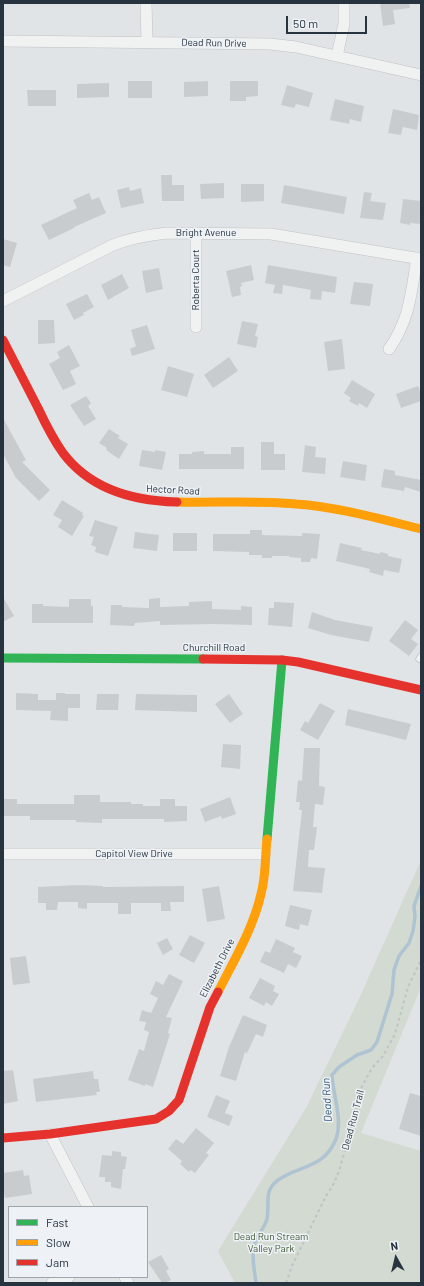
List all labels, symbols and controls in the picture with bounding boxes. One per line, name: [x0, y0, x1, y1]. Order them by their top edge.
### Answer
scale bar: [288, 8, 369, 34]
text: 50 m: [293, 16, 318, 30]
street label: Dead Run Drive: [181, 36, 247, 50]
street label: Bright Avenue: [176, 227, 236, 239]
street label: Roberta Court: [190, 249, 202, 311]
street label: Hector Road: [146, 483, 200, 497]
street label: Churchill Road: [183, 642, 245, 654]
street label: Capitol View Drive: [95, 848, 173, 860]
street label: Elizabeth Drive: [197, 937, 237, 999]
water label: Dead Run: [319, 1078, 335, 1122]
street label: Dead Run Trail: [339, 1089, 367, 1151]
legend: [8, 1206, 148, 1278]
text: Fast: [46, 1215, 69, 1229]
park label: Dead Run Stream Valley Park: [234, 1231, 308, 1254]
text: Slow: [46, 1235, 71, 1249]
north arrow: [376, 1238, 416, 1278]
text: N: [390, 1239, 399, 1253]
text: Jam: [46, 1255, 69, 1269]

